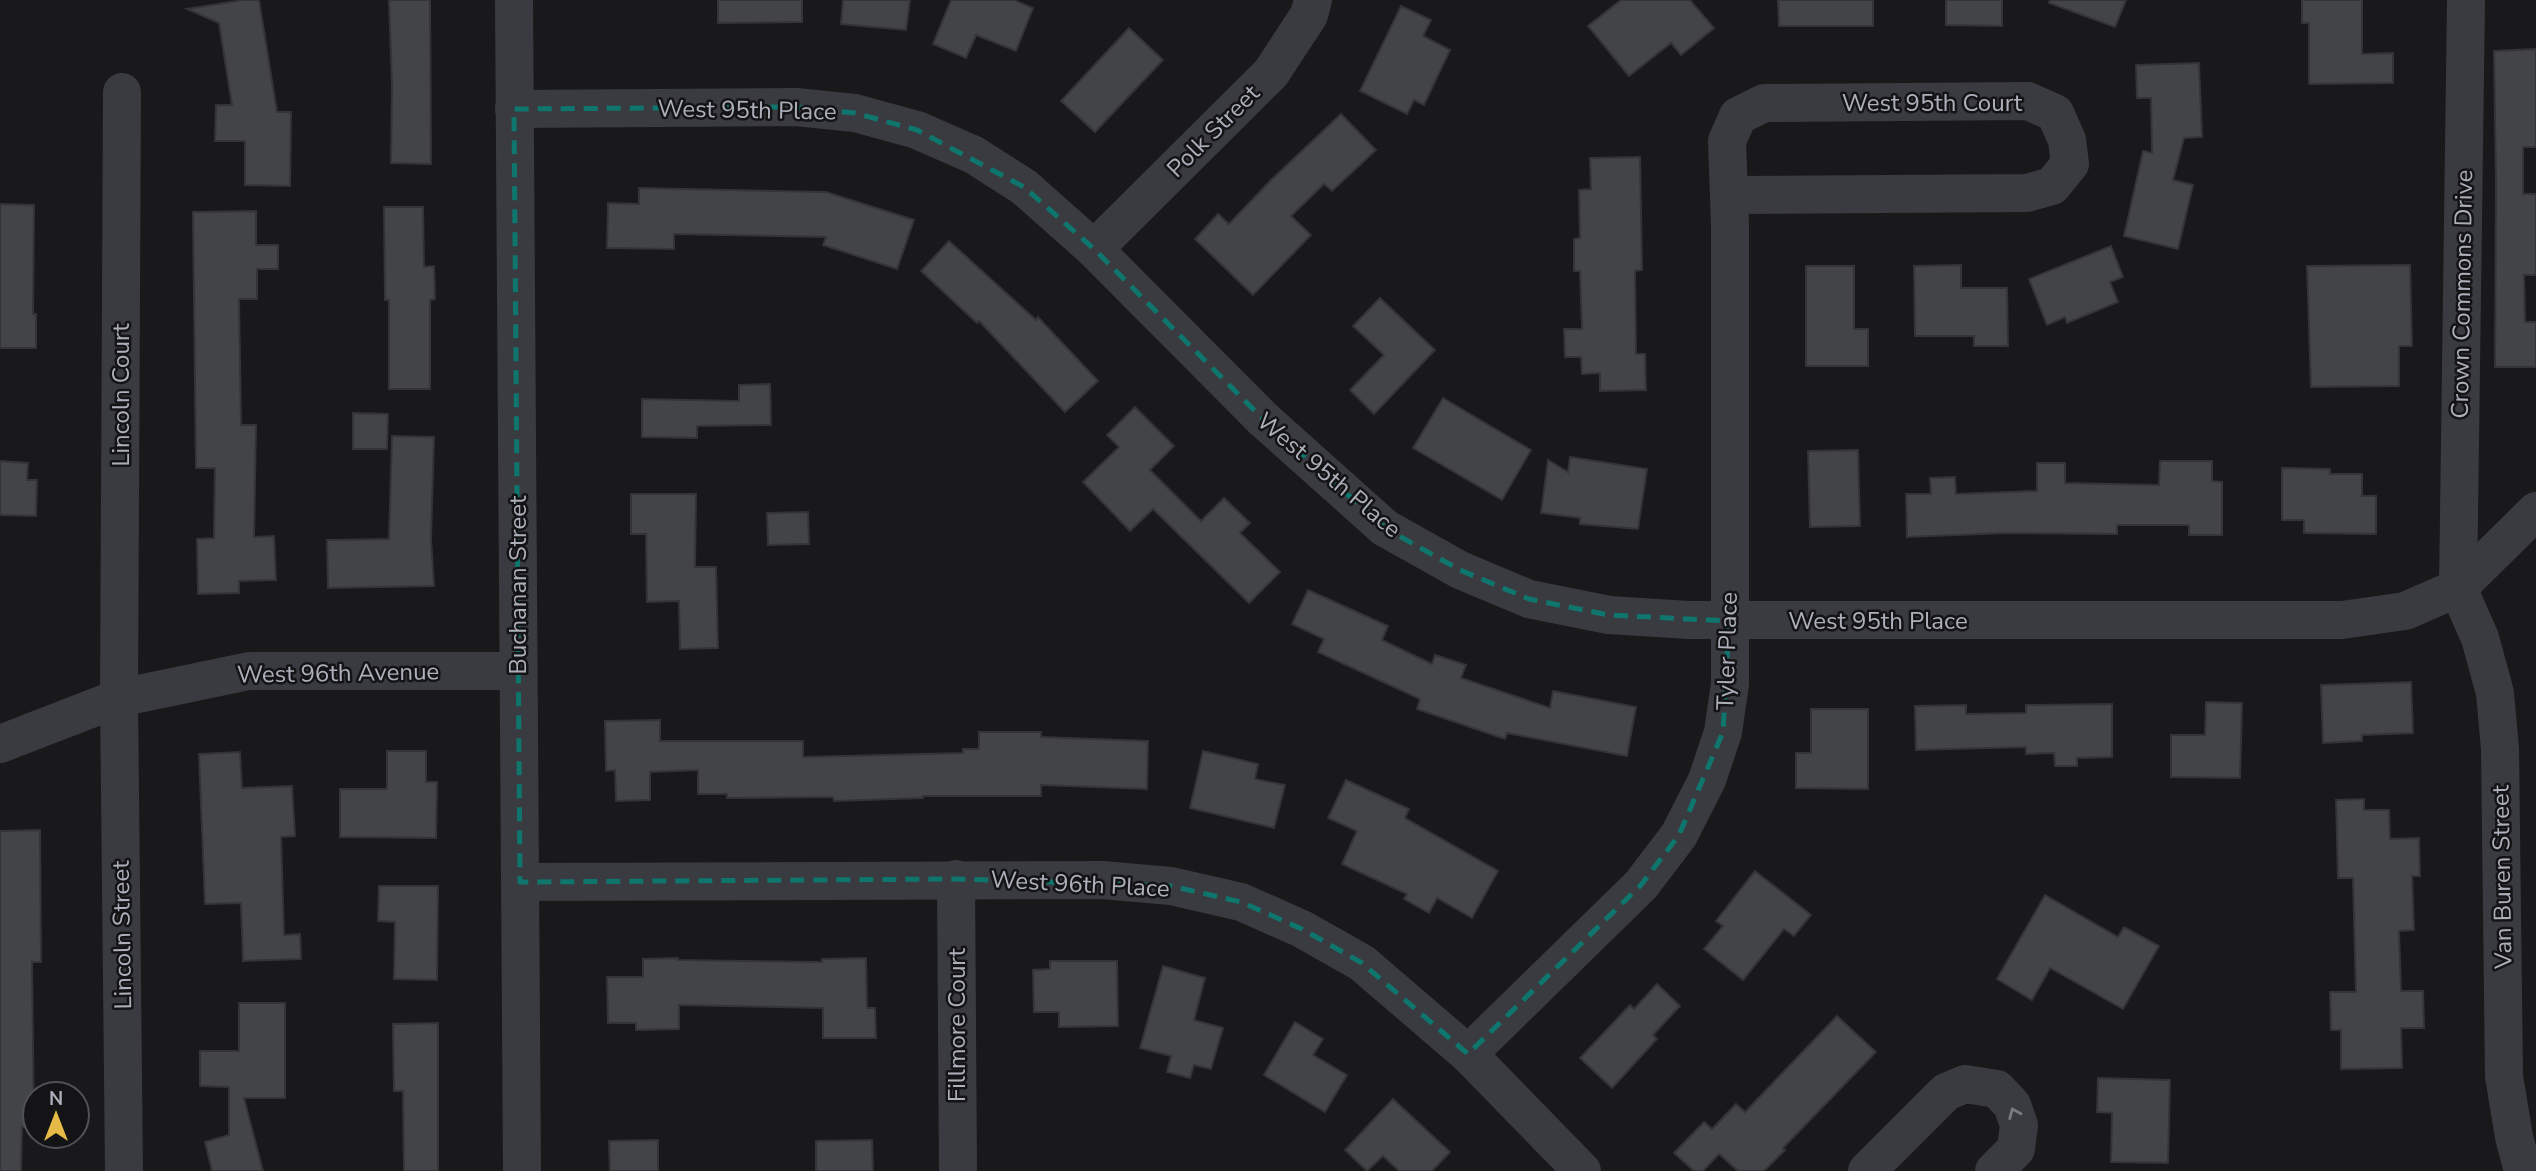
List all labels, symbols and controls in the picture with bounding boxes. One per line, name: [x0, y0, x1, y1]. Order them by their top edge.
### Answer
street label: Polk Street: [1160, 77, 1267, 184]
street label: West 95th Court: [1842, 87, 2023, 119]
street label: West 95th Place: [657, 92, 837, 128]
street label: Crown Commons Drive: [2444, 169, 2480, 419]
street label: Lincoln Court: [105, 323, 137, 467]
street label: West 95th Place: [1250, 405, 1408, 545]
street label: Buchanan Street: [502, 495, 534, 674]
street label: Tyler Place: [1709, 591, 1745, 711]
street label: West 95th Place: [1788, 605, 1968, 637]
street label: West 96th Avenue: [237, 655, 439, 691]
street label: Van Buren Street: [2484, 784, 2520, 970]
street label: Lincoln Street: [105, 860, 139, 1010]
street label: West 96th Place: [990, 863, 1170, 905]
street label: Fillmore Court: [941, 947, 973, 1102]
north arrow: [21, 1080, 91, 1150]
text: N: [49, 1086, 63, 1112]
one-way arrow: [2008, 1108, 2022, 1120]

